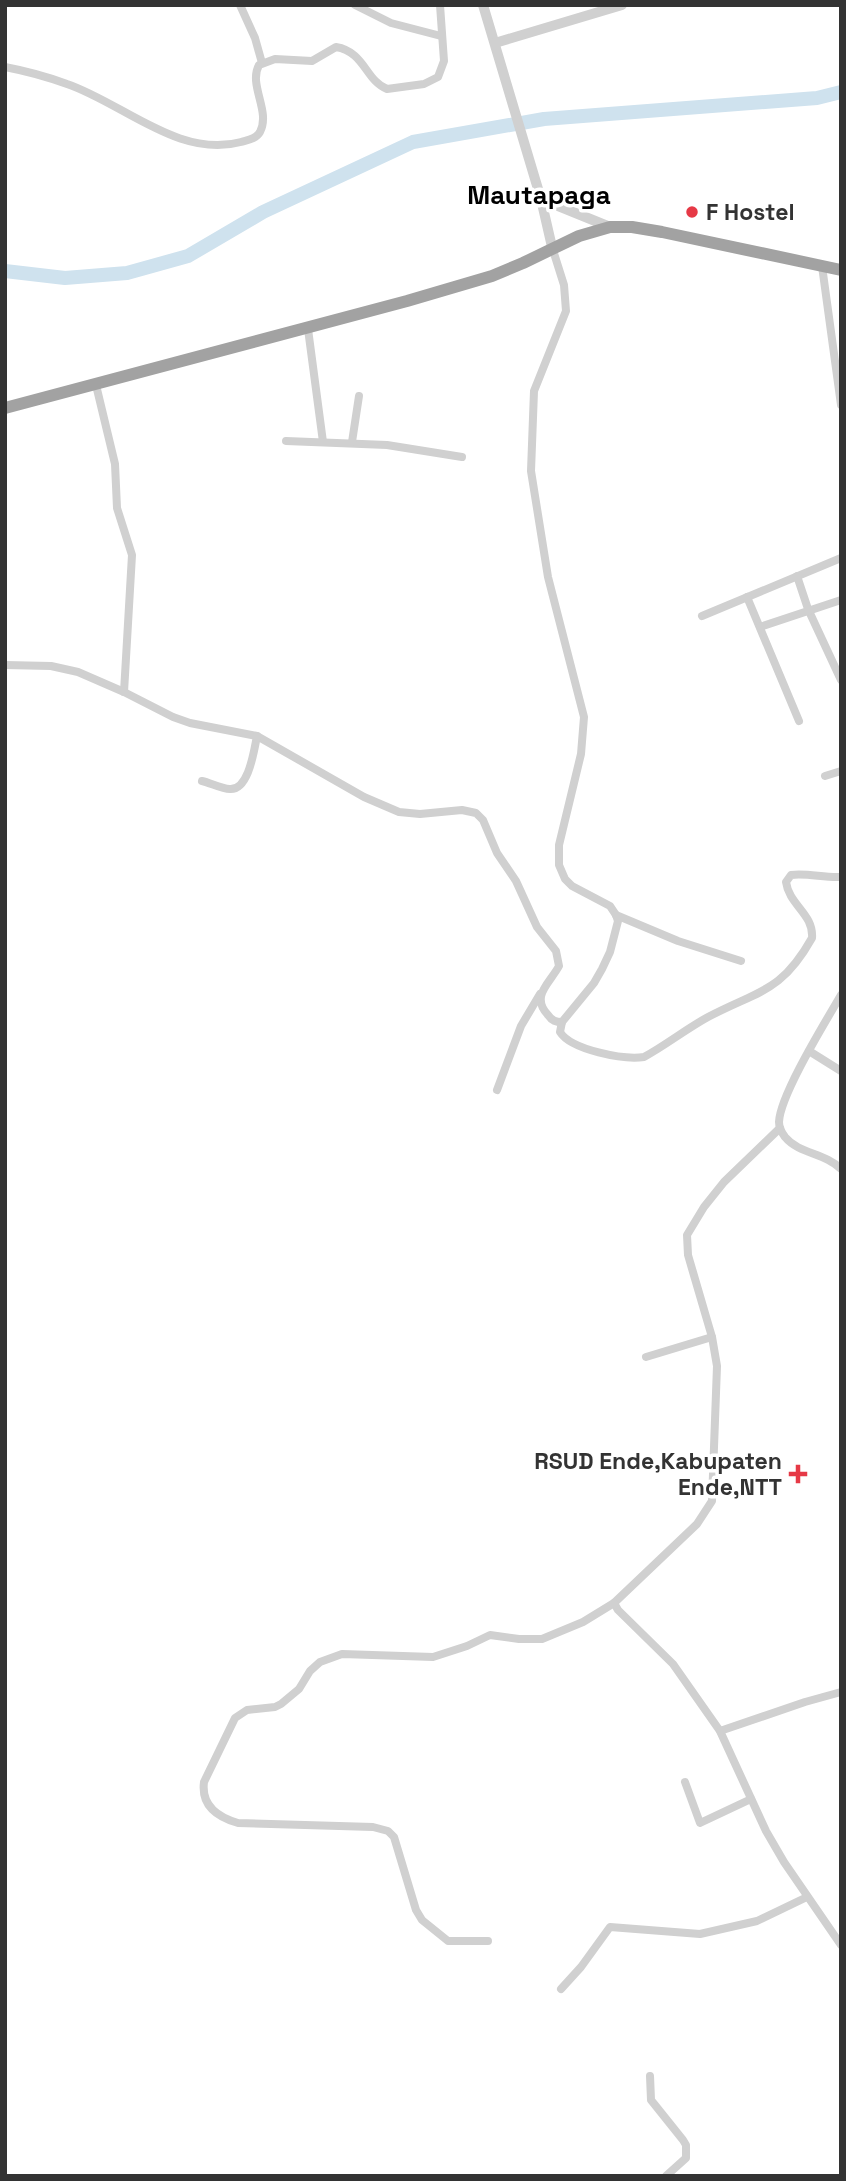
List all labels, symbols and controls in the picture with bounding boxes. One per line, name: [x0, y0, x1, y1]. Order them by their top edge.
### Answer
district label: Mautapaga: [467, 178, 611, 212]
place label: F Hostel: [706, 197, 795, 227]
marker: F Hostel: [684, 204, 700, 220]
place label: RSUD Ende,Kabupaten Ende,NTT: [534, 1446, 782, 1502]
marker: RSUD Ende,Kabupaten Ende,NTT: [788, 1464, 808, 1484]

